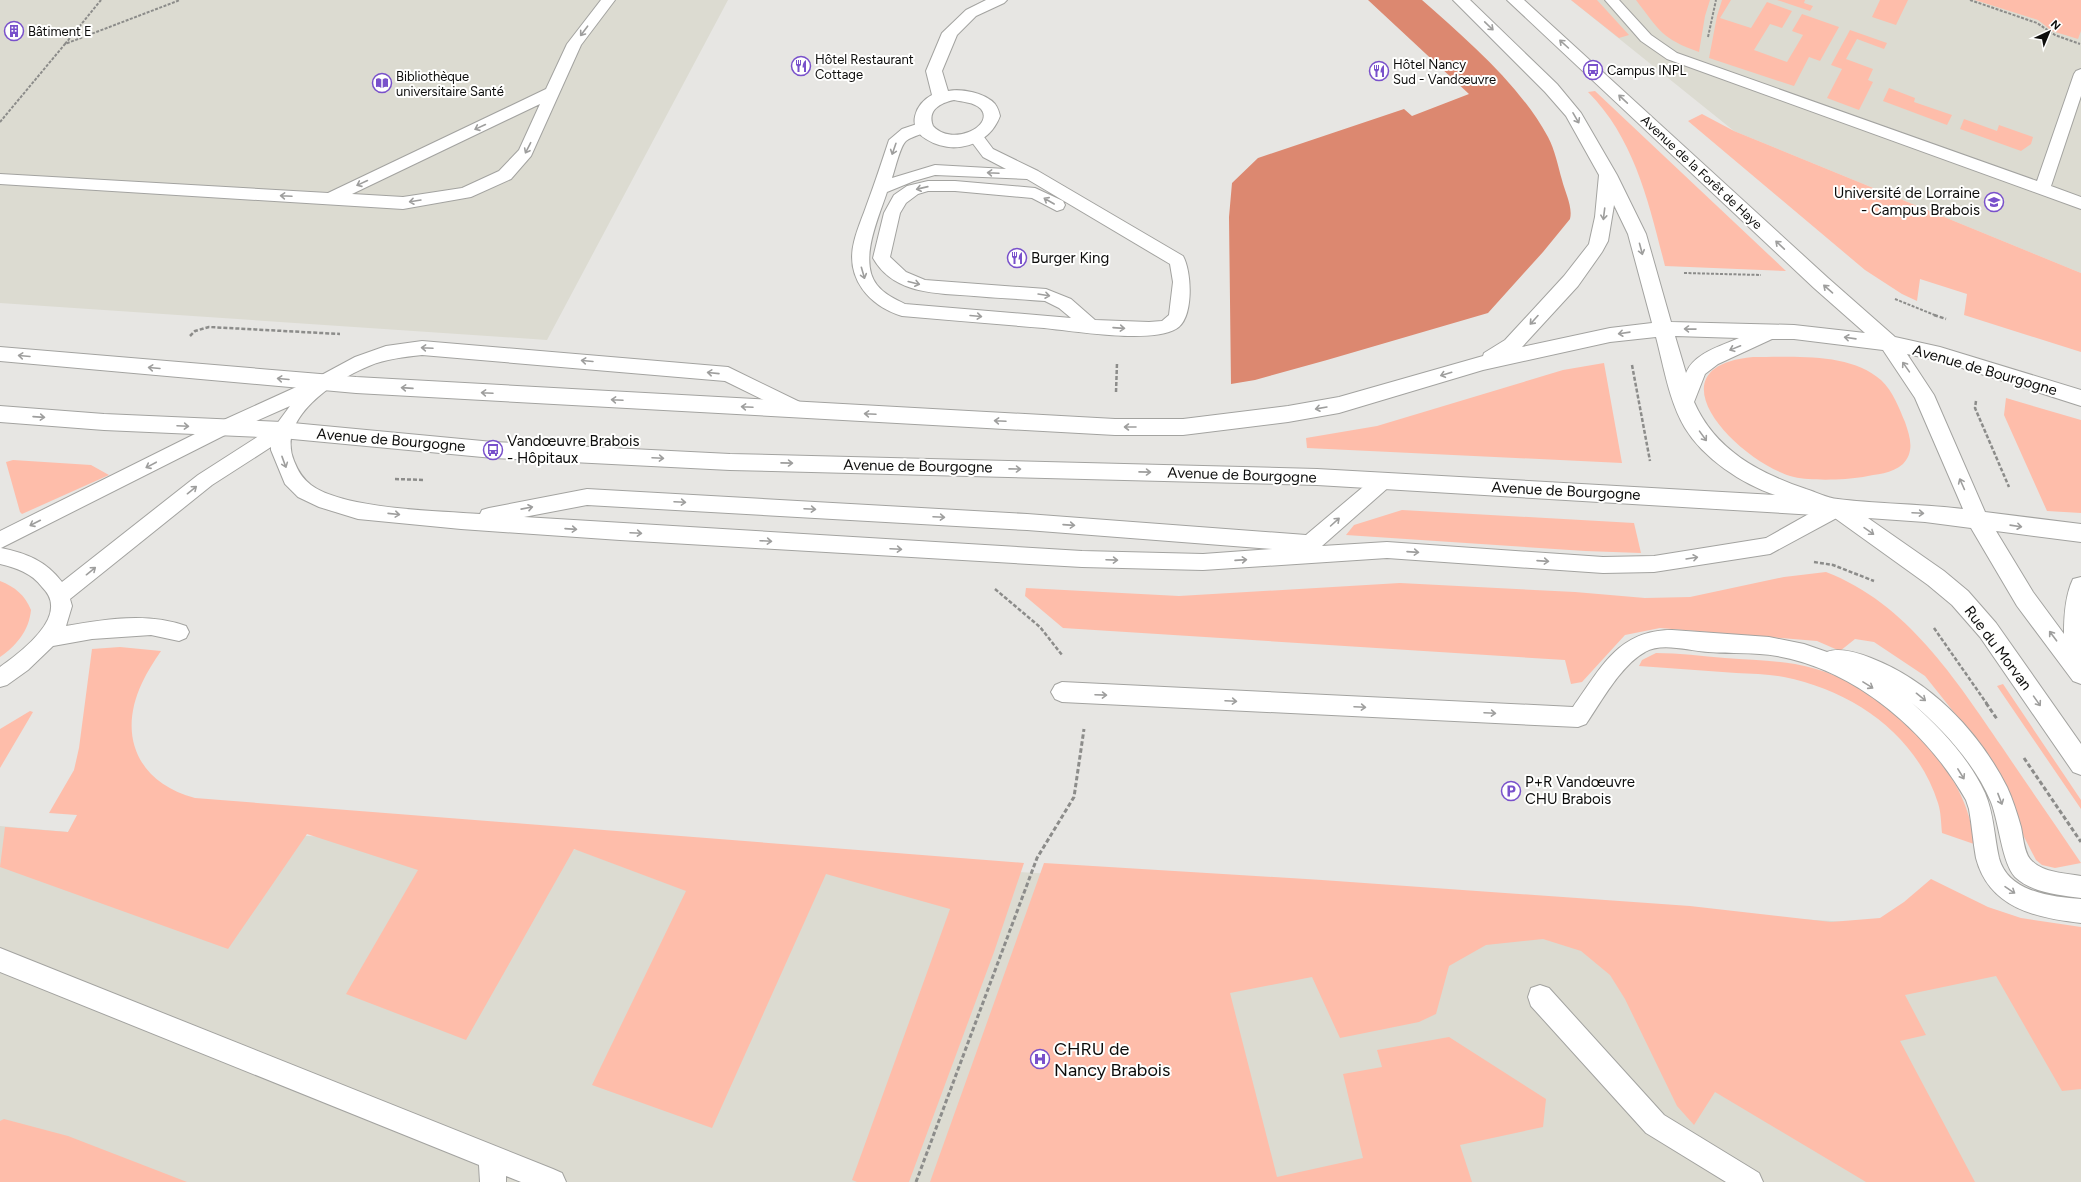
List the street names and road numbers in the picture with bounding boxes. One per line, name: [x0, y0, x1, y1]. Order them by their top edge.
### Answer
street label: Avenue de la Forêt de Haye: [1638, 112, 1765, 232]
street label: Avenue de Bourgogne: [1911, 341, 2059, 399]
street label: Avenue de Bourgogne: [316, 425, 466, 455]
street label: Avenue de Bourgogne: [843, 456, 993, 476]
street label: Avenue de Bourgogne: [1167, 463, 1317, 487]
street label: Avenue de Bourgogne: [1491, 478, 1641, 504]
street label: Rue du Morvan: [1961, 602, 2035, 694]

